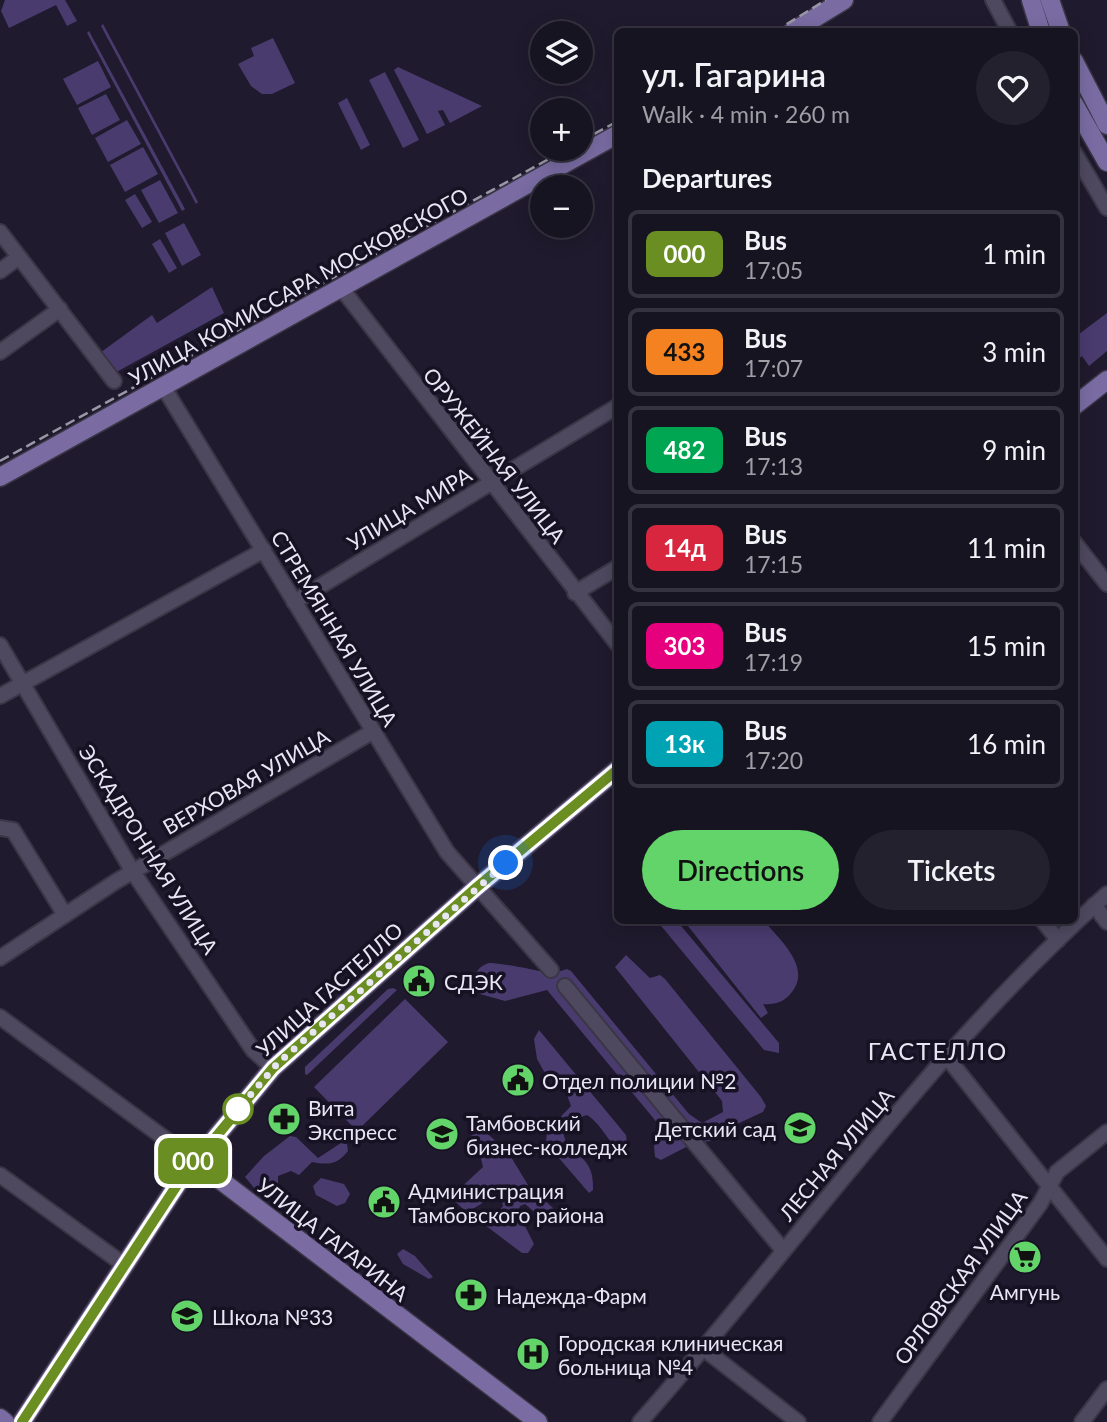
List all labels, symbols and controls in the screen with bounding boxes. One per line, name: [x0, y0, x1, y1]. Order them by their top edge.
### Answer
map controls: [530, 21, 593, 238]
button: layers: [530, 21, 593, 84]
button: heart: [976, 51, 1050, 125]
text: ул. Гагарина: [642, 54, 826, 94]
button: +: [530, 98, 593, 161]
text: Walk · 4 min · 260 m: [642, 100, 850, 128]
text: Departures: [642, 162, 772, 194]
button: −: [530, 175, 593, 238]
street label: УЛИЦА КОМИССАРА МОСКОВСКОГО: [124, 182, 472, 390]
text: Bus: [744, 224, 787, 256]
text: 1 min: [982, 238, 1046, 270]
text: 000: [664, 239, 705, 268]
text: 17:05: [744, 256, 803, 284]
text: Bus: [744, 322, 787, 354]
text: 3 min: [982, 336, 1046, 368]
text: 433: [664, 337, 705, 366]
text: 17:07: [744, 354, 803, 382]
street label: ОРУЖЕЙНАЯ УЛИЦА: [419, 362, 572, 548]
text: Bus: [744, 420, 787, 452]
text: 9 min: [982, 434, 1046, 466]
text: 482: [664, 435, 705, 464]
text: 17:13: [744, 452, 803, 480]
street label: УЛИЦА МИРА: [342, 461, 476, 555]
text: Bus: [744, 518, 787, 550]
street label: СТРЕМЯННАЯ УЛИЦА: [267, 526, 404, 731]
text: 11 min: [967, 532, 1046, 564]
text: 14д: [663, 533, 706, 562]
text: 17:15: [744, 550, 803, 578]
text: Bus: [744, 616, 787, 648]
text: 15 min: [967, 630, 1046, 662]
text: 303: [664, 631, 705, 660]
text: 17:19: [744, 648, 803, 676]
text: Bus: [744, 714, 787, 746]
street label: ВЕРХОВАЯ УЛИЦА: [158, 723, 335, 839]
text: 16 min: [967, 728, 1046, 760]
text: 13к: [664, 729, 705, 758]
street label: ЭСКАДРОННАЯ УЛИЦА: [74, 740, 224, 959]
text: 17:20: [744, 746, 803, 774]
button: Directions: [642, 830, 839, 910]
button: Tickets: [853, 830, 1050, 910]
your location: [488, 845, 523, 880]
street label: УЛИЦА ГАСТЕЛЛО: [251, 917, 407, 1061]
public building icon: СДЭК: [400, 962, 438, 1000]
place label: СДЭК: [444, 969, 503, 994]
district label: ГАСТЕЛЛО: [868, 1036, 1008, 1065]
public building icon: Отдел полиции №2: [499, 1061, 537, 1099]
place label: Отдел полиции №2: [542, 1068, 736, 1093]
street label: ЛЕСНАЯ УЛИЦА: [773, 1082, 899, 1226]
unlabelled marker: [223, 1094, 253, 1124]
place label: Вита Экспресс: [308, 1095, 397, 1144]
pharmacy icon: Вита Экспресс: [265, 1100, 303, 1138]
school or university icon: Детский сад: [781, 1109, 819, 1147]
place label: Тамбовский бизнес-колледж: [466, 1110, 628, 1159]
school or university icon: Тамбовский бизнес-колледж: [423, 1115, 461, 1153]
place label: Детский сад: [655, 1116, 776, 1141]
line badge: 000: [153, 1138, 233, 1184]
text: 000: [172, 1146, 214, 1175]
street label: УЛИЦА ГАГАРИНА: [252, 1172, 414, 1306]
place label: Администрация Тамбовского района: [408, 1178, 604, 1227]
public building icon: Администрация Тамбовского района: [365, 1183, 403, 1221]
street label: ОРЛОВСКАЯ УЛИЦА: [888, 1184, 1032, 1369]
supermarket icon: Амгунь: [1006, 1238, 1044, 1276]
pharmacy icon: Надежда-Фарм: [452, 1276, 490, 1314]
place label: Амгунь: [990, 1279, 1060, 1304]
place label: Надежда-Фарм: [496, 1283, 647, 1308]
school or university icon: Школа №33: [168, 1297, 206, 1335]
place label: Школа №33: [212, 1304, 333, 1329]
place label: Городская клиническая больница №4: [558, 1330, 783, 1379]
hospital icon: Городская клиническая больница №4: [514, 1335, 552, 1373]

